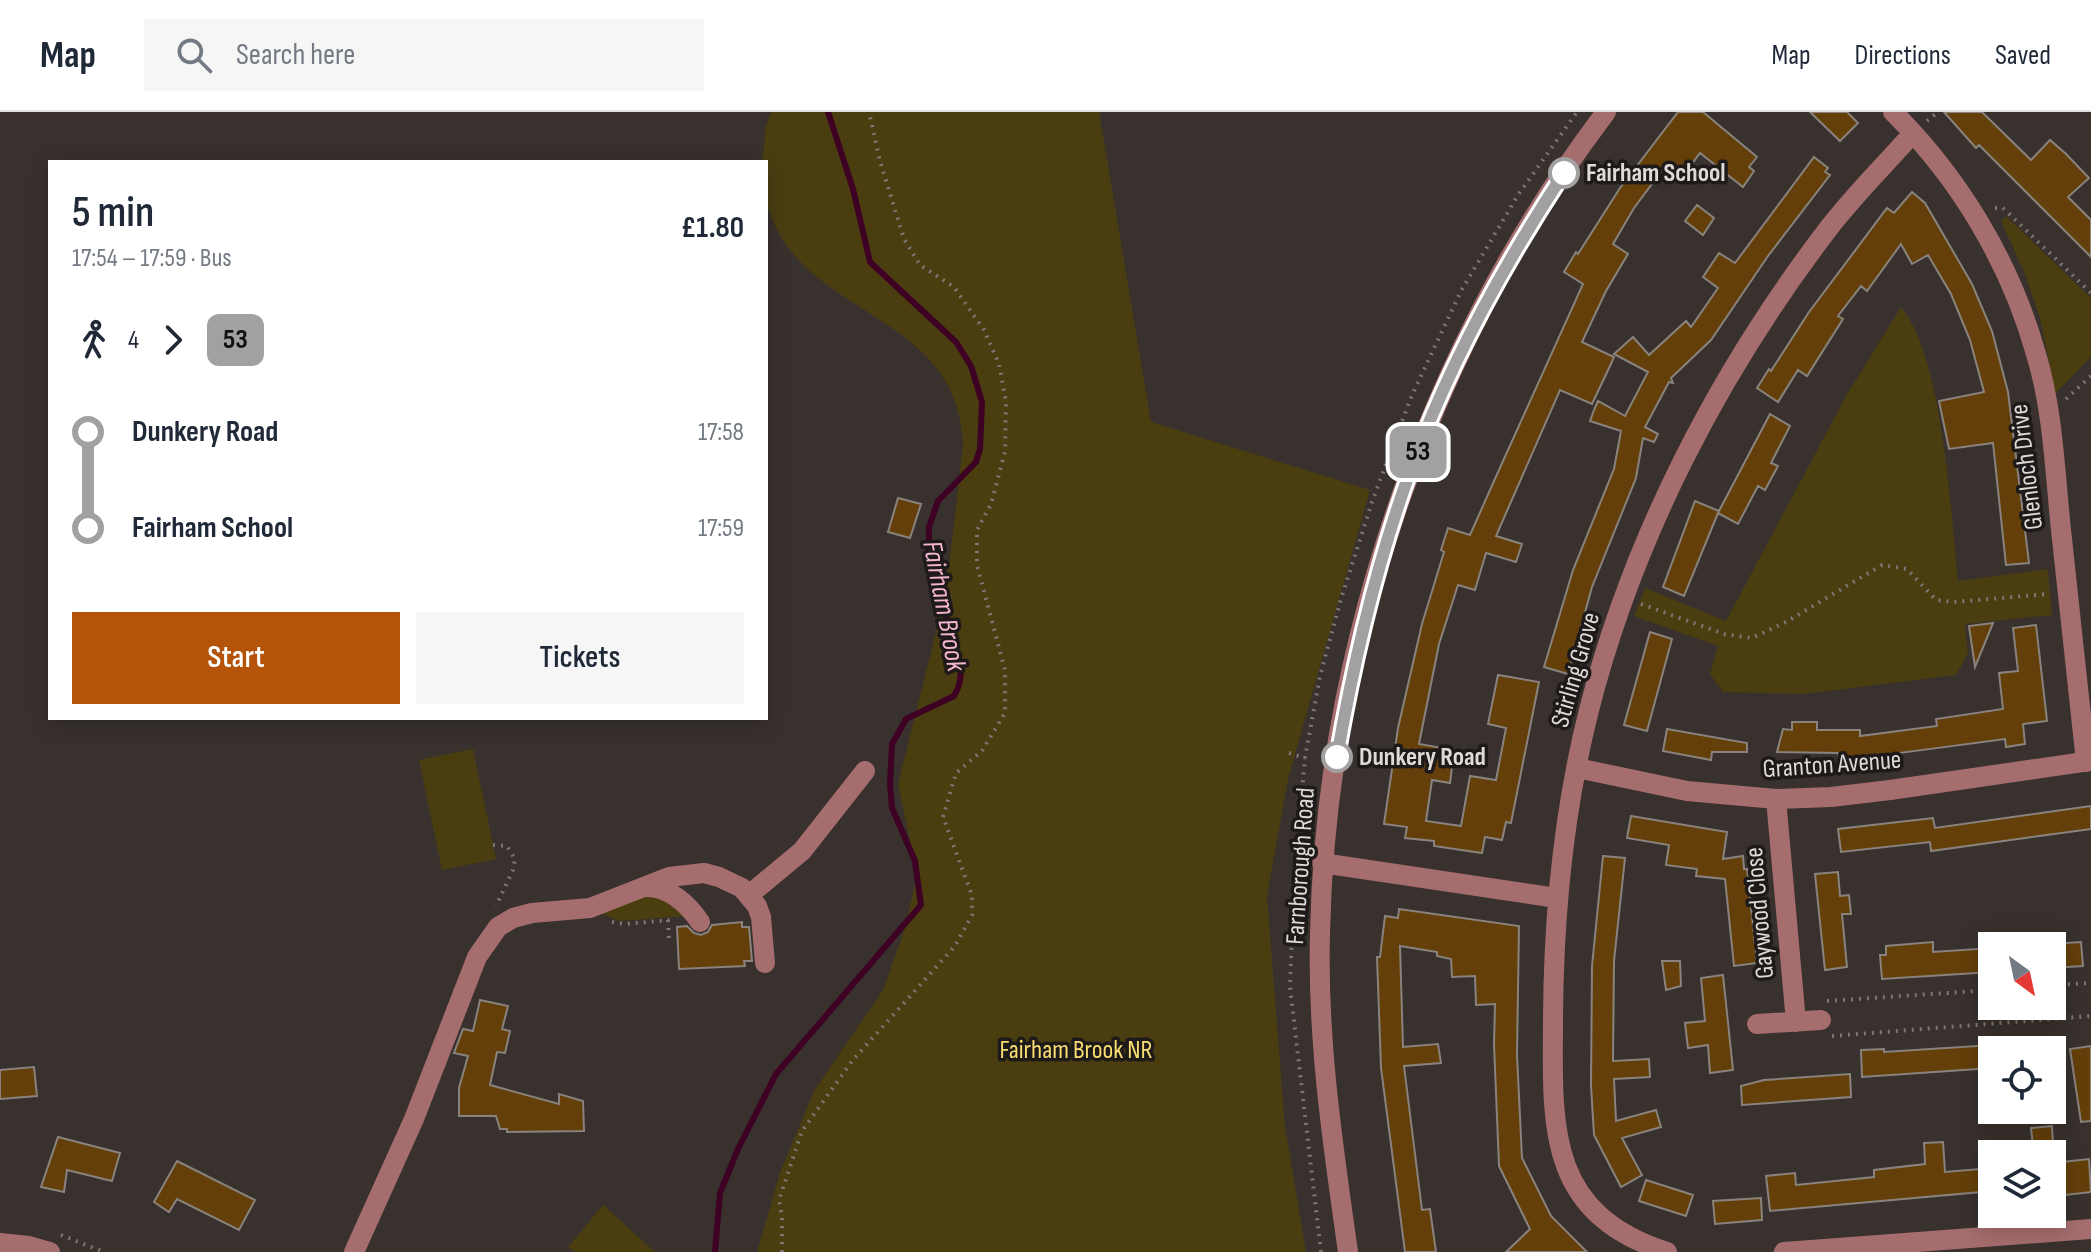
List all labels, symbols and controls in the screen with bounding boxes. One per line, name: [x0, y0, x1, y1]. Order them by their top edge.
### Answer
search box: [144, 19, 704, 91]
text: Map: [40, 33, 96, 78]
icon: search: [172, 33, 216, 77]
text: Search here: [236, 37, 355, 73]
text: Map: [1772, 39, 1811, 72]
text: Directions: [1855, 39, 1951, 72]
text: Saved: [1995, 39, 2051, 72]
marker: Fairham School: [1549, 158, 1579, 188]
place label: Fairham School: [1586, 158, 1726, 189]
text: 5 min: [72, 186, 154, 239]
text: £1.80: [681, 210, 744, 246]
text: 17:54 – 17:59 · Bus: [72, 243, 232, 274]
icon: walk: [72, 318, 116, 362]
icon: forward: [151, 318, 195, 362]
text: 53: [223, 323, 248, 356]
text: 4: [128, 325, 139, 356]
street label: Glenloch Drive: [2004, 403, 2050, 531]
text: Dunkery Road: [132, 414, 278, 450]
text: 17:58: [698, 417, 744, 448]
line badge: 53: [1382, 426, 1454, 478]
text: 53: [1406, 435, 1430, 468]
text: Fairham School: [132, 510, 293, 546]
text: 17:59: [698, 513, 744, 544]
water label: Fairham Brook: [915, 538, 973, 676]
street label: Stirling Grove: [1545, 609, 1607, 731]
button: Start: [72, 612, 400, 704]
button: Tickets: [416, 612, 744, 704]
marker: Dunkery Road: [1322, 742, 1352, 772]
place label: Dunkery Road: [1359, 742, 1486, 773]
street label: Granton Avenue: [1762, 745, 1902, 785]
street label: Farnborough Road: [1280, 786, 1322, 946]
street label: Gaywood Close: [1739, 846, 1781, 980]
north arrow: [1978, 932, 2066, 1020]
map controls: [1978, 932, 2066, 1228]
park label: Fairham Brook NR: [999, 1035, 1153, 1066]
button: locate: [1978, 1036, 2066, 1124]
button: layers: [1978, 1140, 2066, 1228]

